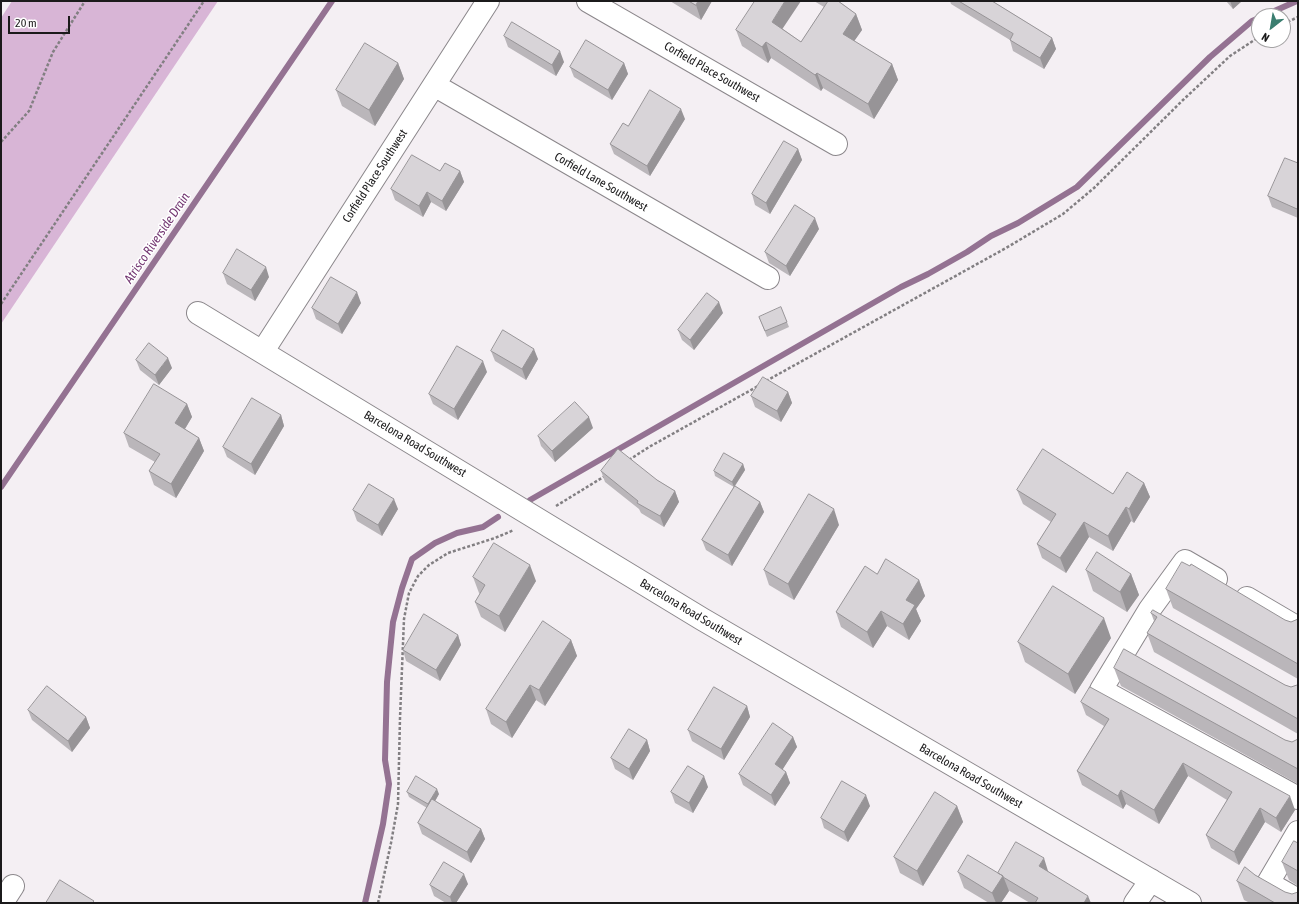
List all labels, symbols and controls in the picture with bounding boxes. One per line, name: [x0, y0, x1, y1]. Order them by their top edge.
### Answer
scale bar: [10, 8, 72, 34]
north arrow: [1251, 8, 1291, 48]
text: 20 m: [15, 16, 37, 30]
text: N: [1259, 31, 1271, 44]
street label: Corfield Place Southwest: [661, 39, 763, 105]
street label: Corfield Place Southwest: [339, 127, 411, 225]
street label: Corfield Lane Southwest: [552, 149, 650, 215]
water label: Atrisco Riverside Drain: [121, 190, 193, 286]
street label: Barcelona Road Southwest: [361, 408, 469, 480]
street label: Barcelona Road Southwest: [637, 576, 745, 648]
street label: Barcelona Road Southwest: [917, 741, 1025, 811]

